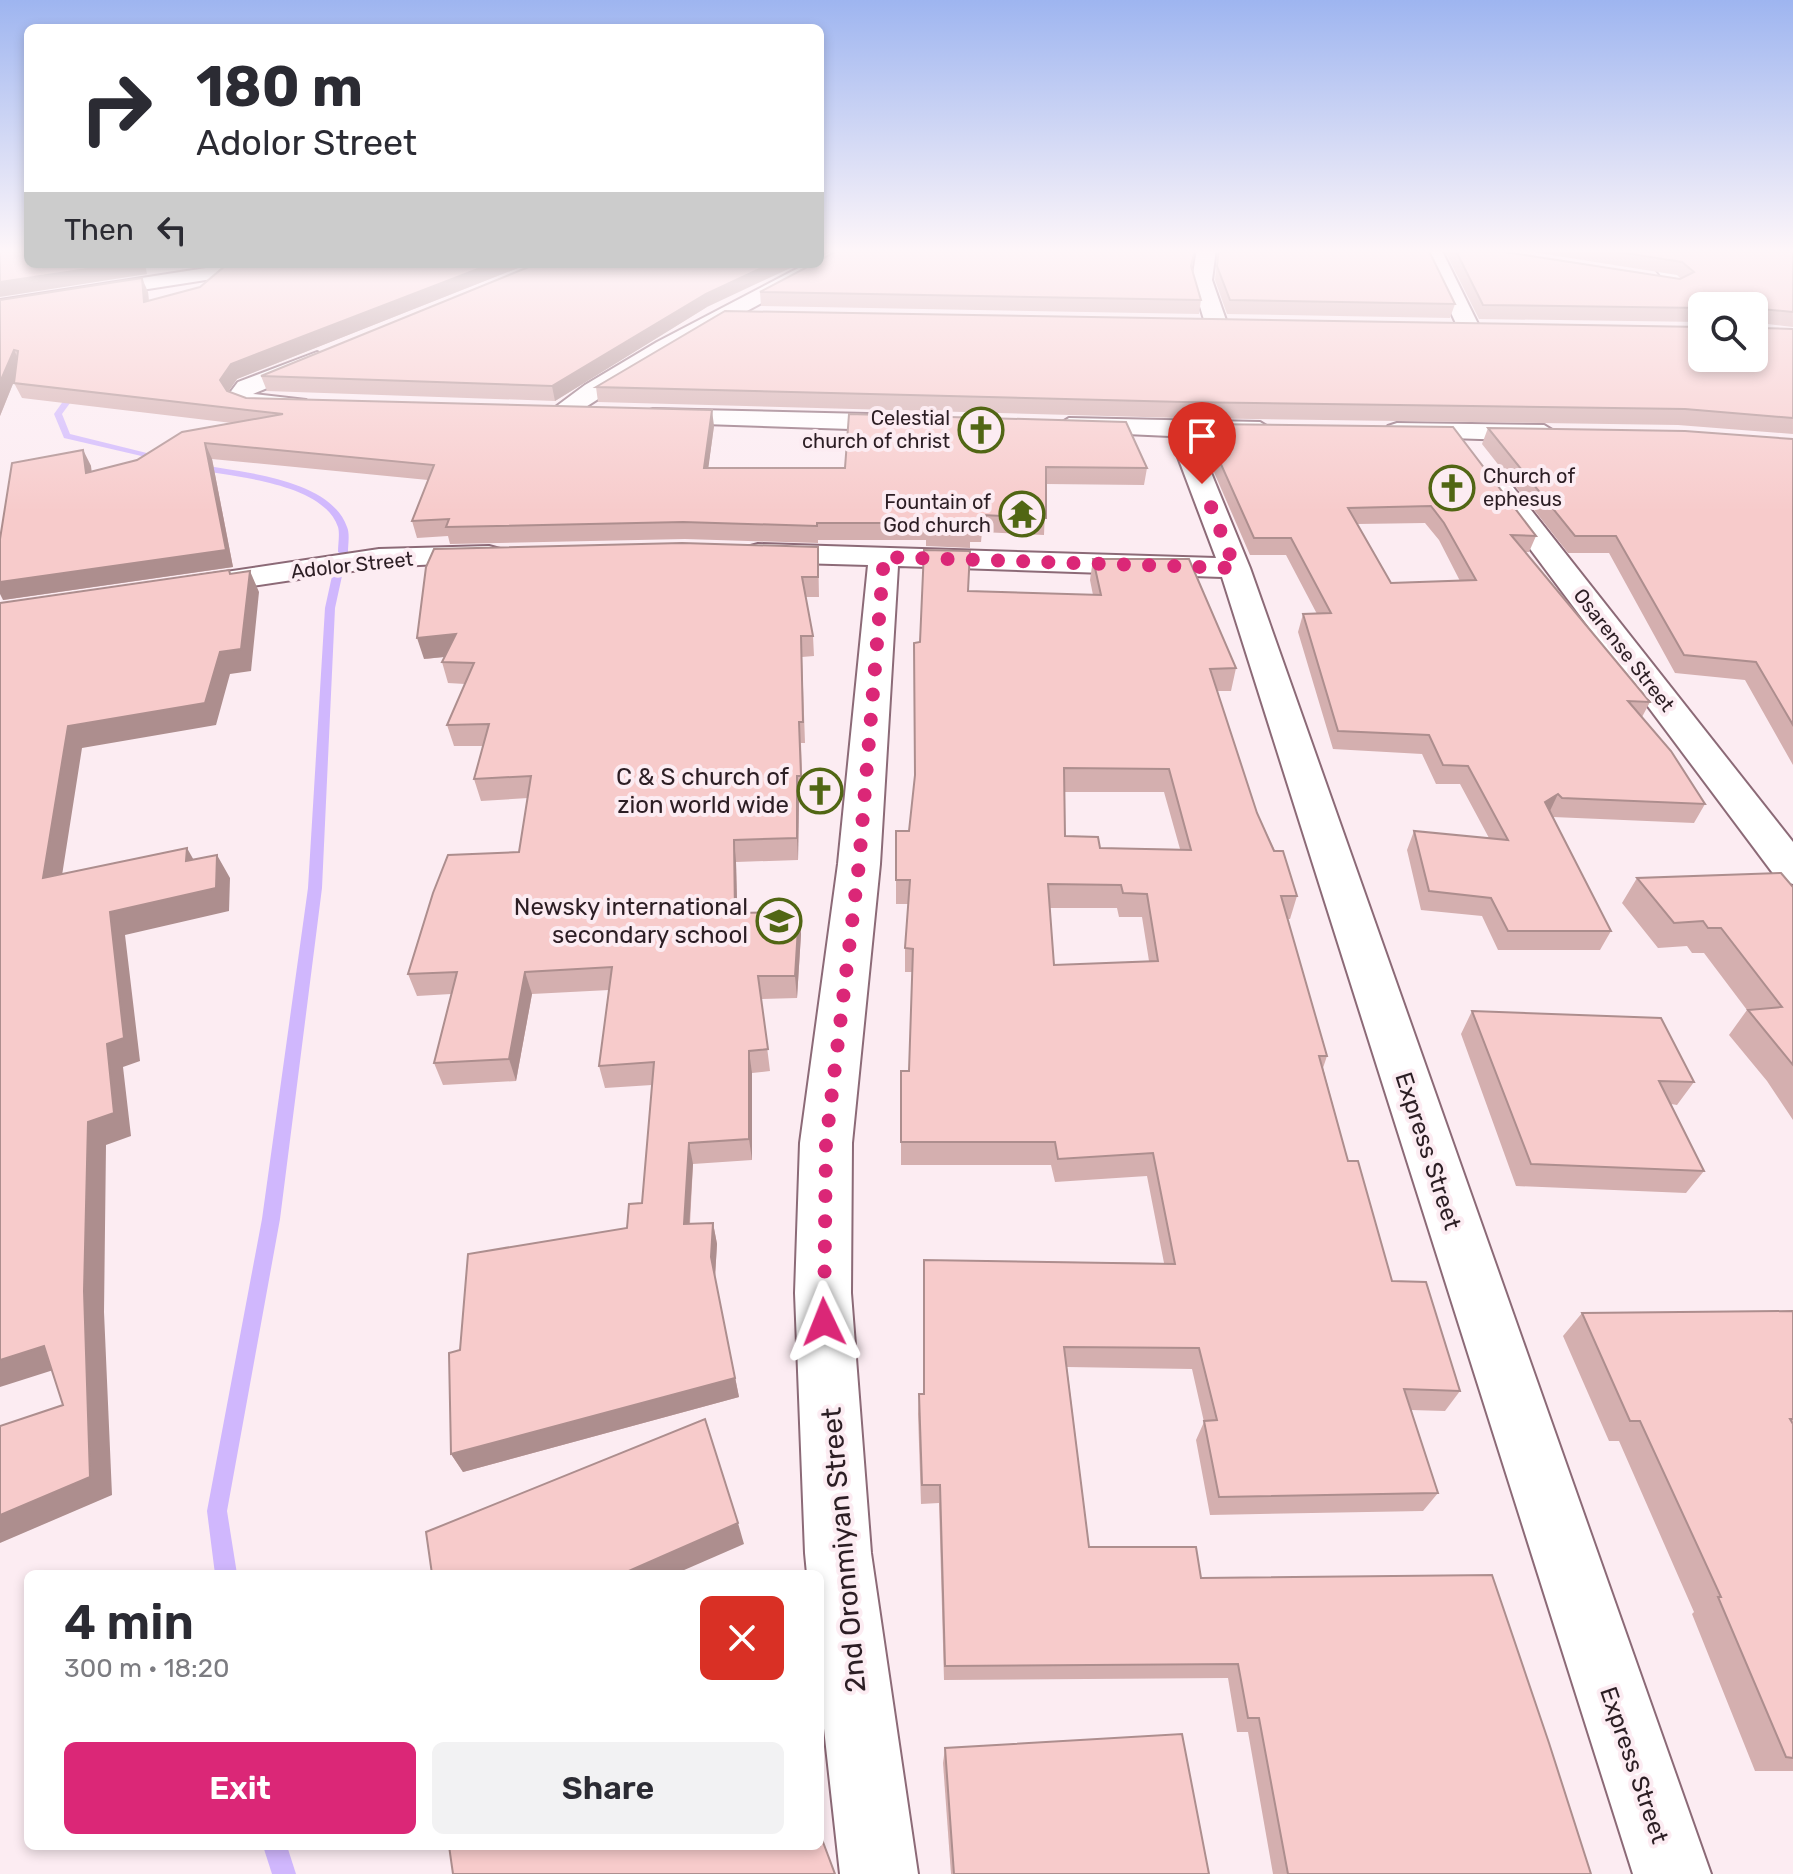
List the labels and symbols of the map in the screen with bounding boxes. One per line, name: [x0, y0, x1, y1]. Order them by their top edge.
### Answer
pin: [1168, 402, 1236, 484]
place label: Celestial church of christ: [802, 406, 950, 453]
church icon: Celestial church of christ: [957, 406, 1005, 454]
church icon: Church of ephesus: [1428, 464, 1476, 512]
place label: Church of ephesus: [1483, 464, 1575, 511]
place label: Fountain of God church: [883, 490, 991, 537]
temple icon: Fountain of God church: [998, 490, 1046, 538]
street label: Adolor Street: [290, 547, 415, 583]
street label: Osarense Street: [1568, 584, 1680, 716]
place label: C & S church of zion world wide: [616, 763, 790, 819]
church icon: C & S church of zion world wide: [796, 767, 844, 815]
place label: Newsky international secondary school: [514, 893, 748, 949]
school or university icon: Newsky international secondary school: [755, 897, 803, 945]
street label: Express Street: [1389, 1069, 1467, 1233]
position arrow: [782, 1280, 866, 1364]
street label: 2nd Oronmiyan Street: [815, 1406, 872, 1694]
street label: Express Street: [1594, 1683, 1674, 1847]

